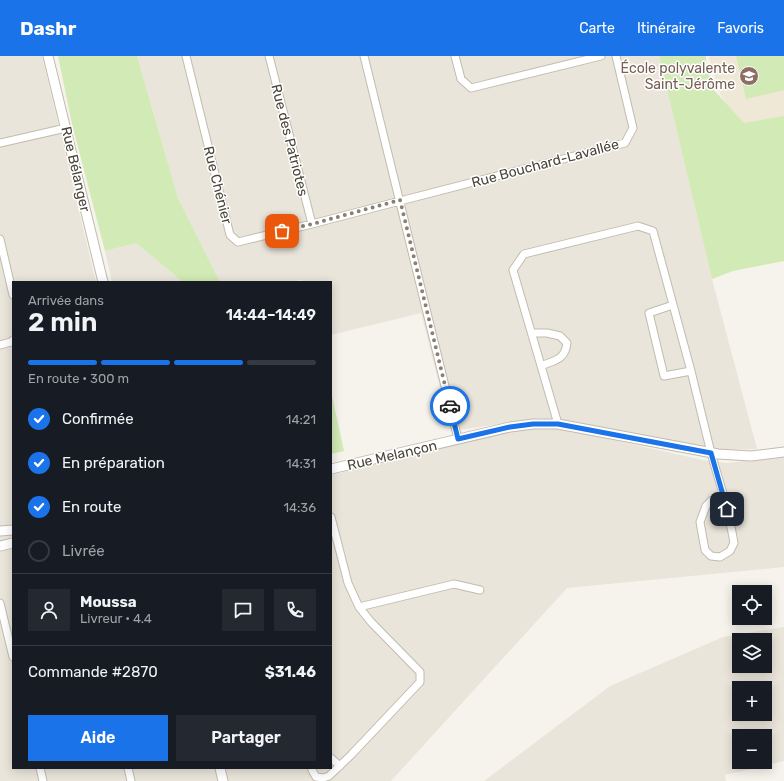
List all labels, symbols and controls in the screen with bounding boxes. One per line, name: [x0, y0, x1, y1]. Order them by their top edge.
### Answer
text: Dashr: [20, 17, 76, 40]
text: Carte: [579, 20, 615, 37]
text: Itinéraire: [637, 20, 695, 37]
text: Favoris: [717, 20, 764, 37]
place label: École polyvalente Saint-Jérôme: [621, 59, 735, 93]
school or university icon: École polyvalente Saint-Jérôme: [738, 65, 760, 87]
street label: Rue des Patriotes: [267, 82, 312, 198]
street label: Rue Bélanger: [57, 125, 94, 214]
street label: Rue Bouchard-Lavallée: [470, 136, 621, 191]
street label: Rue Chénier: [200, 144, 236, 226]
pin: [265, 214, 299, 248]
icon: bag: [271, 220, 293, 242]
text: Arrivée dans: [28, 293, 104, 308]
text: 14:44–14:49: [226, 306, 316, 324]
text: 2 min: [28, 307, 97, 338]
text: En route · 300 m: [28, 371, 129, 386]
courier: [430, 386, 470, 426]
icon: car: [439, 395, 461, 417]
icon: check: [28, 408, 50, 430]
text: Confirmée: [62, 410, 134, 428]
text: 14:21: [286, 412, 316, 427]
street label: Rue Melançon: [346, 437, 439, 474]
icon: check: [28, 452, 50, 474]
text: En préparation: [62, 454, 165, 472]
text: 14:31: [286, 456, 316, 471]
pin: [710, 492, 744, 526]
icon: check: [28, 496, 50, 518]
text: En route: [62, 498, 121, 516]
icon: home: [716, 498, 738, 520]
text: 14:36: [283, 500, 316, 515]
text: Livrée: [62, 542, 105, 560]
map controls: [732, 585, 772, 769]
button: locate: [732, 585, 772, 625]
button: person: [28, 589, 70, 631]
button: chat: [222, 589, 264, 631]
button: phone: [274, 589, 316, 631]
text: Moussa: [80, 593, 137, 611]
text: Livreur · 4.4: [80, 611, 152, 626]
button: layers: [732, 633, 772, 673]
text: Commande #2870: [28, 663, 158, 681]
text: $31.46: [265, 663, 316, 681]
button: +: [732, 681, 772, 721]
button: Aide: [28, 715, 168, 761]
button: Partager: [176, 715, 316, 761]
button: −: [732, 729, 772, 769]

